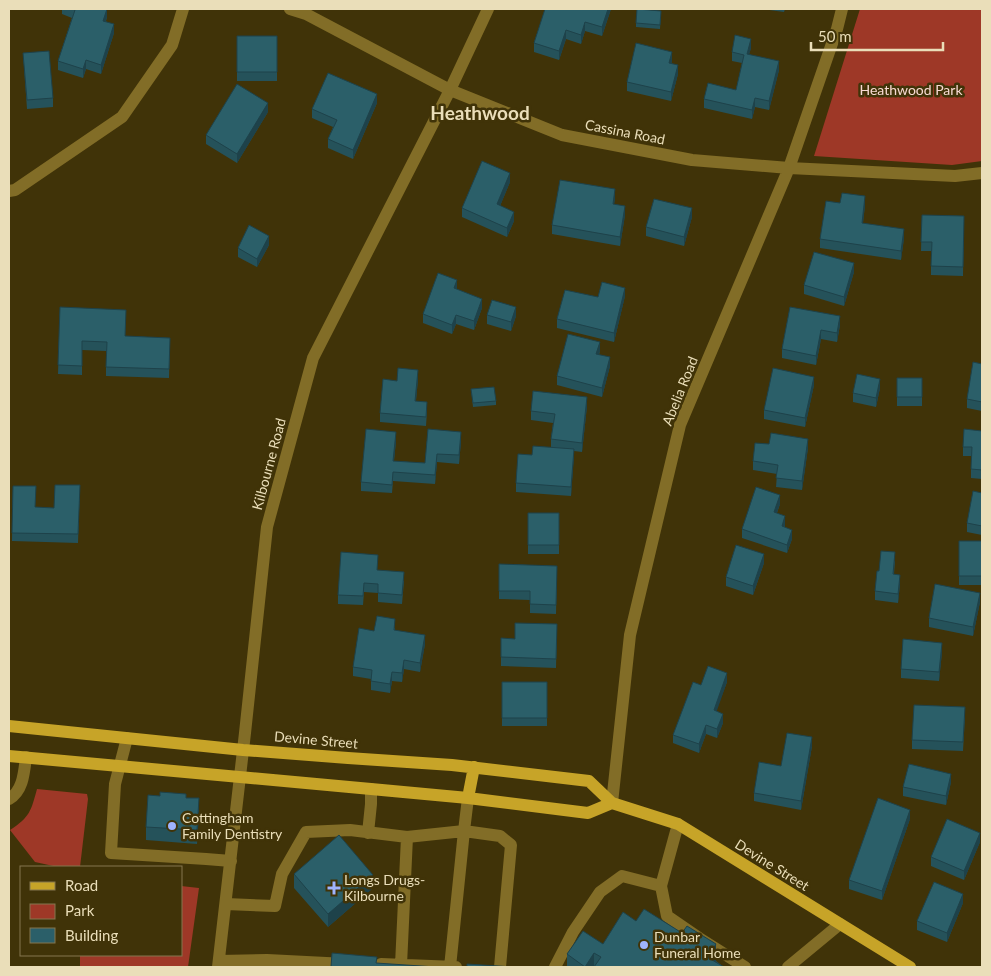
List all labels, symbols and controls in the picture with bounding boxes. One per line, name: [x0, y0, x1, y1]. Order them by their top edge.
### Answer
scale bar: [811, 20, 944, 52]
text: 50 m: [818, 27, 852, 45]
park label: Heathwood Park: [859, 81, 963, 98]
district label: Heathwood: [430, 101, 530, 124]
street label: Cassina Road: [584, 115, 667, 148]
street label: Abelia Road: [658, 354, 701, 428]
street label: Kilbourne Road: [248, 416, 289, 512]
street label: Devine Street: [273, 727, 359, 752]
place label: Cottingham Family Dentistry: [182, 809, 283, 842]
marker: Cottingham Family Dentistry: [166, 820, 178, 832]
street label: Devine Street: [732, 835, 812, 894]
legend: [20, 866, 182, 956]
place label: Longs Drugs- Kilbourne: [344, 871, 425, 904]
text: Road: [65, 876, 98, 894]
marker: Longs Drugs- Kilbourne: [328, 882, 340, 894]
text: Park: [65, 901, 95, 919]
text: Building: [65, 926, 118, 944]
place label: Dunbar Funeral Home: [654, 928, 741, 961]
marker: Dunbar Funeral Home: [638, 939, 650, 951]

